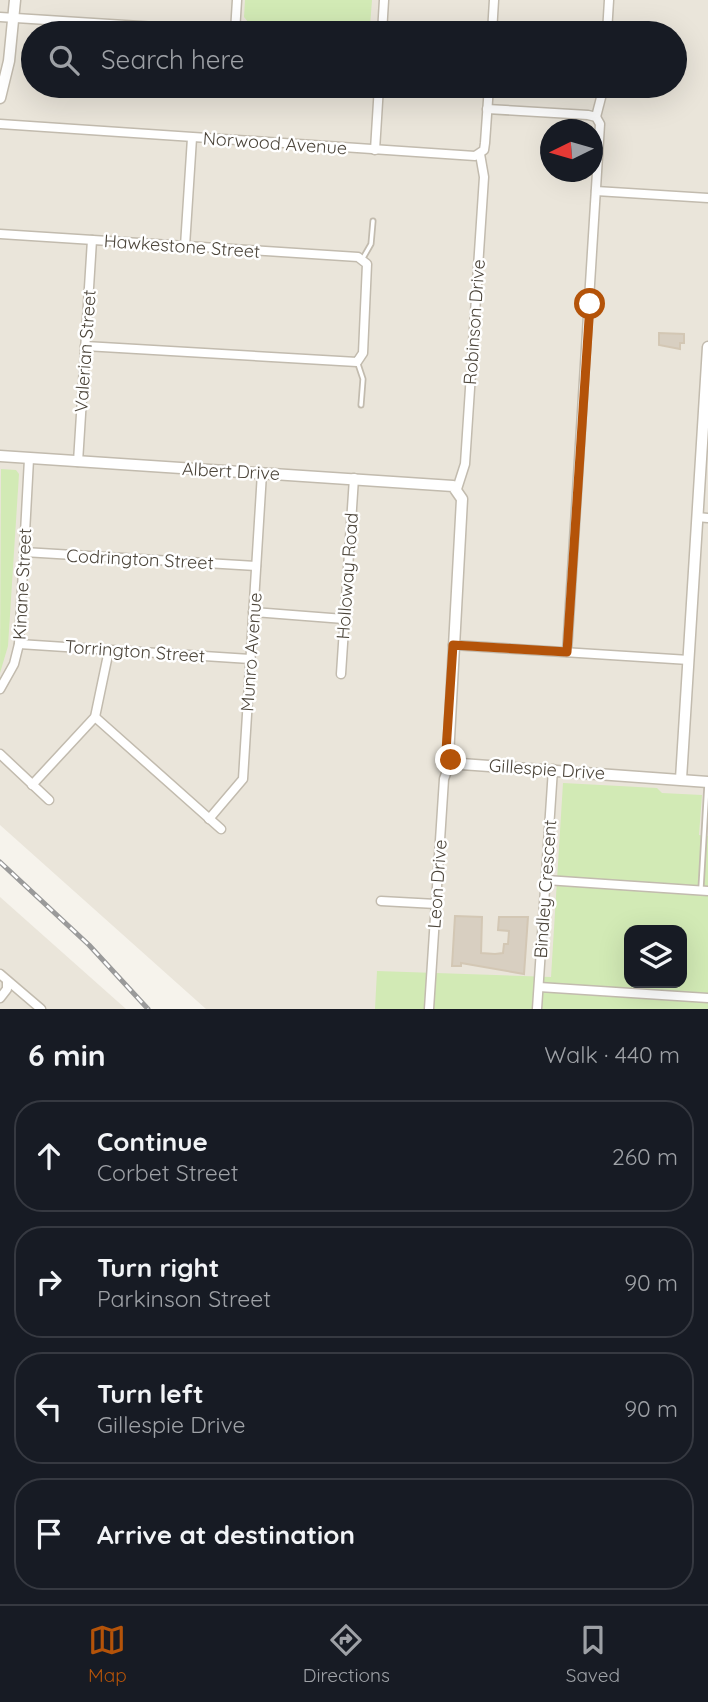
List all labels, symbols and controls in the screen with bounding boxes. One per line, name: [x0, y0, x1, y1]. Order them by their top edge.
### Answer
search box: [21, 21, 687, 98]
icon: search: [45, 41, 83, 79]
text: Search here: [101, 43, 245, 76]
north arrow: [540, 119, 603, 182]
street label: Norwood Avenue: [202, 126, 348, 160]
street label: Hawkestone Street: [103, 229, 261, 263]
street label: Robinson Drive: [458, 258, 490, 386]
route start: [574, 288, 605, 319]
street label: Valerian Street: [69, 289, 101, 413]
street label: Albert Drive: [181, 457, 281, 485]
street label: Holloway Road: [331, 512, 363, 640]
street label: Kinane Street: [8, 527, 36, 641]
street label: Codrington Street: [66, 544, 214, 574]
street label: Munro Avenue: [235, 592, 267, 712]
street label: Torrington Street: [64, 635, 206, 667]
route end: [435, 744, 466, 775]
street label: Gillespie Drive: [488, 753, 606, 785]
street label: Bindley Crescent: [529, 819, 561, 959]
street label: Leon Drive: [422, 839, 452, 929]
map controls: [624, 925, 687, 988]
button: layers: [624, 925, 687, 988]
text: 6 min: [28, 1036, 106, 1074]
text: Walk · 440 m: [544, 1040, 680, 1069]
text: Continue: [97, 1125, 208, 1158]
icon: ahead: [30, 1137, 68, 1175]
text: 260 m: [612, 1142, 678, 1171]
text: Corbet Street: [97, 1158, 239, 1187]
text: Turn right: [97, 1251, 219, 1284]
icon: right: [30, 1263, 68, 1301]
text: 90 m: [624, 1268, 678, 1297]
text: Parkinson Street: [97, 1284, 271, 1313]
text: Turn left: [97, 1377, 204, 1410]
icon: left: [30, 1389, 68, 1427]
text: 90 m: [624, 1394, 678, 1423]
text: Gillespie Drive: [97, 1410, 246, 1439]
icon: arrive: [30, 1515, 68, 1553]
text: Arrive at destination: [97, 1518, 355, 1551]
tab: Map: [88, 1621, 127, 1687]
tab: Directions: [303, 1621, 390, 1687]
tab: Saved: [566, 1621, 620, 1687]

